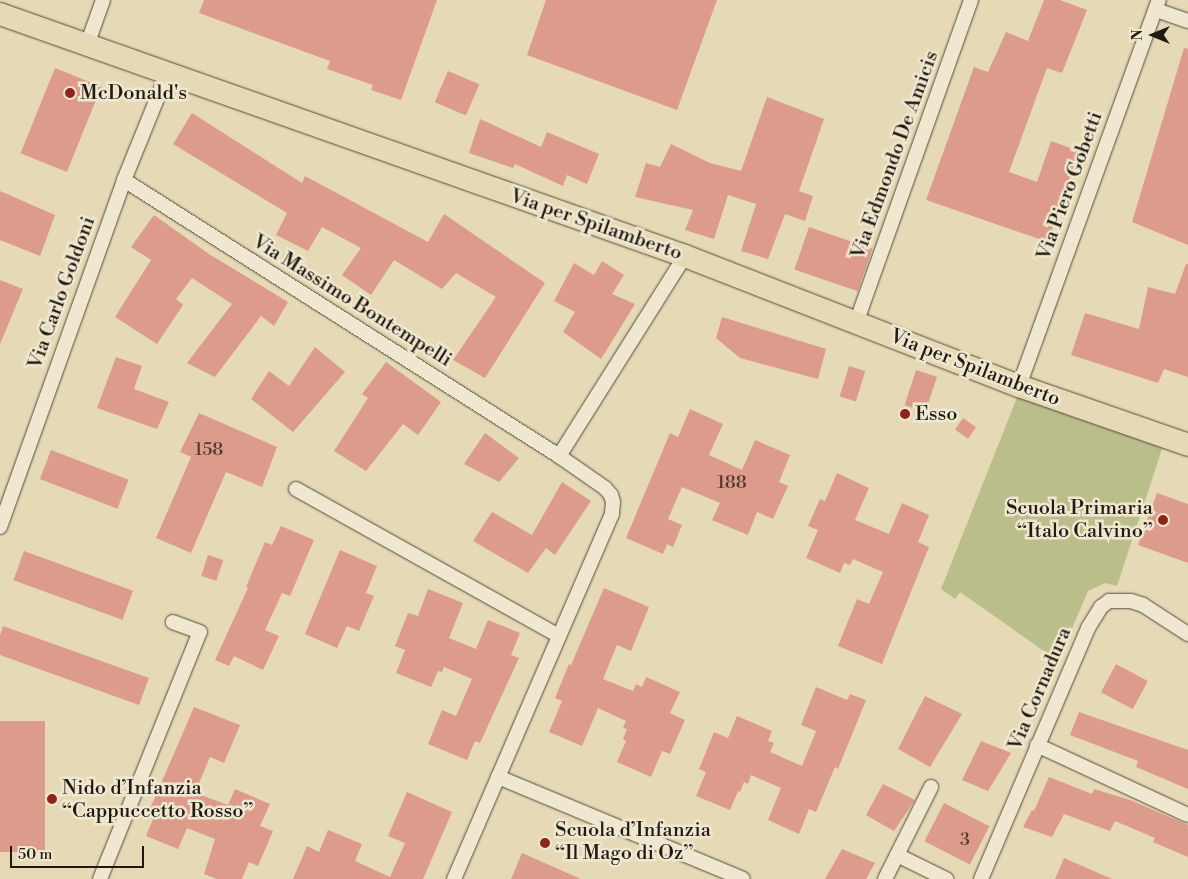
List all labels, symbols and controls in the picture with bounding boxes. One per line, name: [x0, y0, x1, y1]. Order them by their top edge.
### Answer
north arrow: [1128, 10, 1178, 60]
text: N: [1129, 29, 1147, 41]
street label: Via Edmondo De Amicis: [846, 48, 944, 262]
place label: McDonald's: [80, 81, 187, 105]
marker: McDonald's: [64, 87, 76, 99]
street label: Via Piero Gobetti: [1032, 108, 1108, 264]
street label: Via per Spilamberto: [507, 184, 685, 266]
street label: Via Carlo Goldoni: [23, 213, 101, 373]
street label: Via Massimo Bontempelli: [248, 230, 456, 372]
street label: Via per Spilamberto: [886, 324, 1064, 412]
place label: Esso: [915, 402, 958, 426]
marker: Esso: [899, 408, 911, 420]
house number: 158: [195, 439, 223, 461]
house number: 188: [717, 472, 747, 494]
place label: Scuola Primaria “Italo Calvino”: [1006, 496, 1153, 543]
marker: Scuola Primaria “Italo Calvino”: [1157, 514, 1169, 526]
street label: Via Cornadura: [1003, 624, 1077, 754]
place label: Nido d’Infanzia “Cappuccetto Rosso”: [62, 776, 254, 823]
marker: Nido d’Infanzia “Cappuccetto Rosso”: [46, 793, 58, 805]
place label: Scuola d’Infanzia “Il Mago di Oz”: [555, 819, 711, 866]
house number: 3: [960, 829, 970, 851]
scale bar: [12, 836, 146, 868]
marker: Scuola d’Infanzia “Il Mago di Oz”: [539, 837, 551, 849]
text: 50 m: [18, 845, 52, 864]

